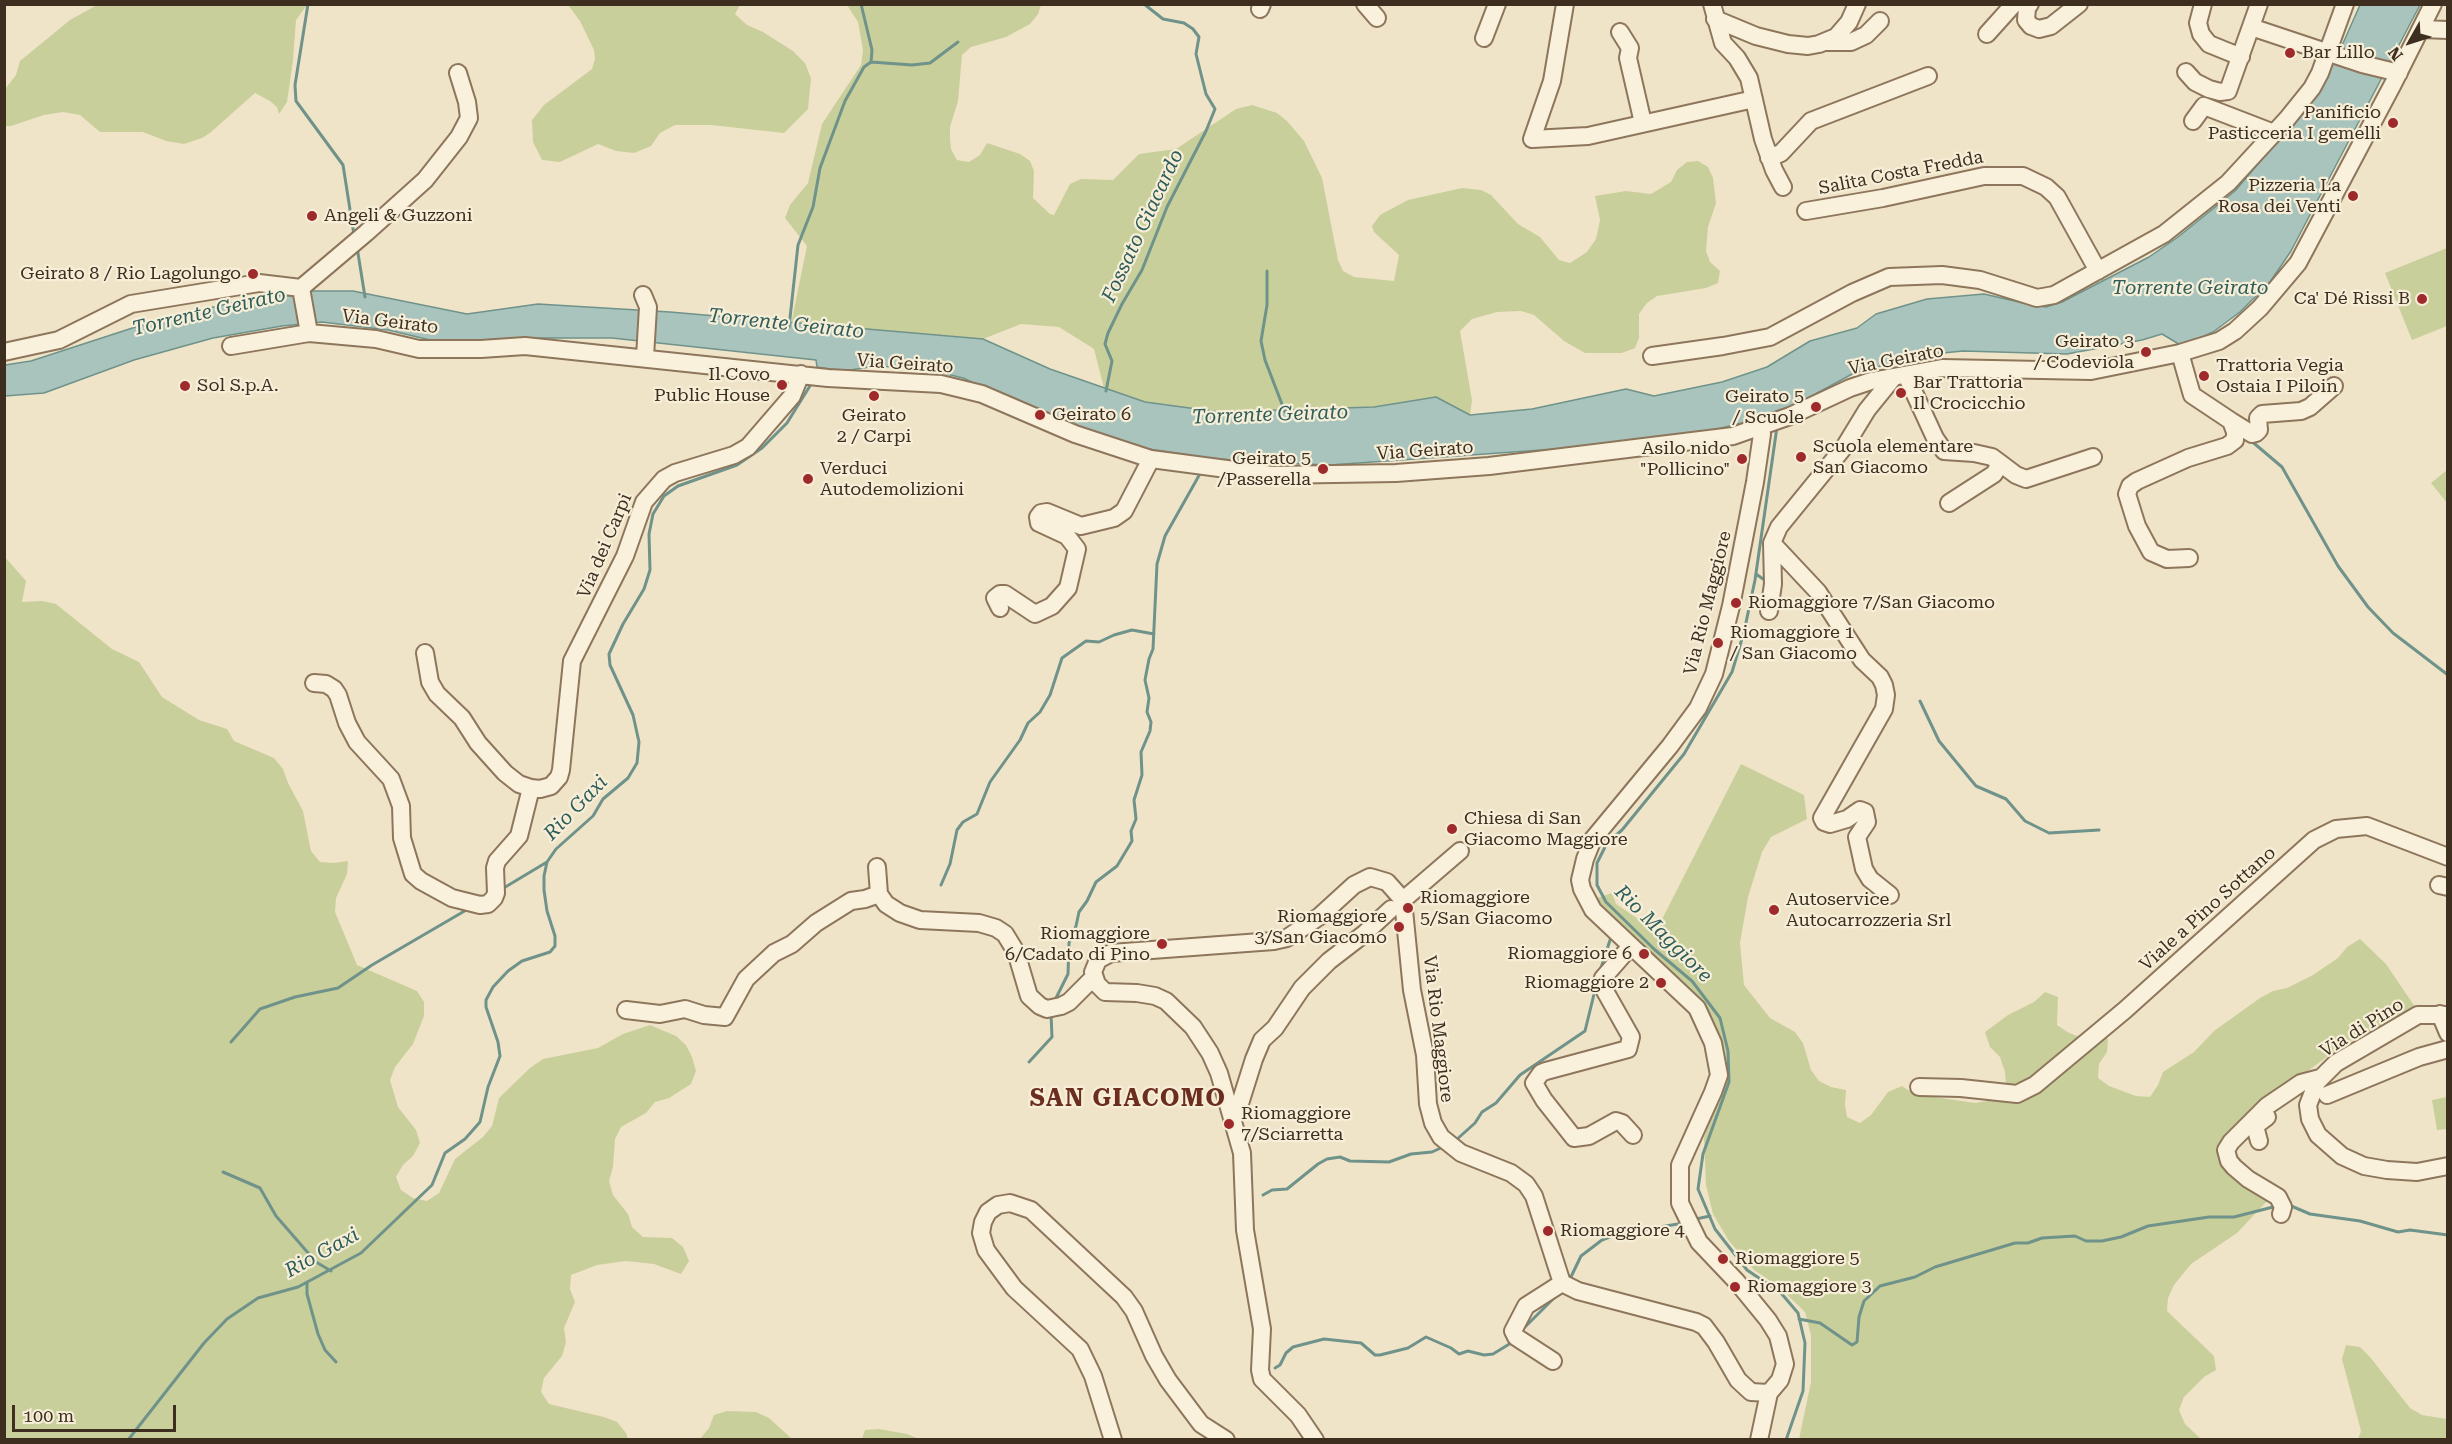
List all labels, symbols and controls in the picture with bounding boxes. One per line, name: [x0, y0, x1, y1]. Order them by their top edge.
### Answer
north arrow: [2380, 12, 2440, 72]
place label: Bar Lillo: [2302, 42, 2375, 64]
text: N: [2384, 43, 2407, 64]
marker: Bar Lillo: [2283, 46, 2297, 60]
place label: Panificio Pasticceria I gemelli: [2208, 102, 2381, 144]
marker: Panificio Pasticceria I gemelli: [2386, 116, 2400, 130]
water label: Fossato Giacardo: [1097, 146, 1189, 306]
street label: Salita Costa Fredda: [1817, 146, 1985, 200]
place label: Pizzeria La Rosa dei Venti: [2218, 175, 2341, 218]
marker: Pizzeria La Rosa dei Venti: [2346, 189, 2360, 203]
place label: Angeli & Guzzoni: [324, 205, 473, 227]
marker: Angeli & Guzzoni: [305, 209, 319, 223]
place label: Geirato 8 / Rio Lagolungo: [20, 263, 241, 285]
marker: Geirato 8 / Rio Lagolungo: [246, 267, 260, 281]
water label: Torrente Geirato: [2112, 276, 2268, 300]
water label: Torrente Geirato: [130, 283, 288, 341]
place label: Ca' Dé Rissi B: [2294, 288, 2410, 310]
marker: Ca' Dé Rissi B: [2415, 292, 2429, 306]
water label: Torrente Geirato: [707, 304, 865, 344]
street label: Via Geirato: [341, 305, 439, 339]
place label: Geirato 3 / Codeviola: [2034, 331, 2134, 374]
street label: Via Geirato: [1846, 340, 1946, 380]
marker: Geirato 3 / Codeviola: [2139, 345, 2153, 359]
street label: Via Geirato: [856, 350, 954, 378]
place label: Trattoria Vegia Ostaia I Piloin: [2216, 355, 2344, 398]
place label: Il Covo Public House: [654, 364, 770, 406]
marker: Trattoria Vegia Ostaia I Piloin: [2197, 369, 2211, 383]
place label: Bar Trattoria Il Crocicchio: [1913, 372, 2025, 415]
place label: Sol S.p.A.: [197, 375, 279, 397]
marker: Il Covo Public House: [775, 378, 789, 392]
marker: Sol S.p.A.: [178, 379, 192, 393]
place label: Geirato 5 / Scuole: [1725, 386, 1804, 428]
marker: Bar Trattoria Il Crocicchio: [1894, 386, 1908, 400]
marker: Geirato 2 / Carpi: [867, 389, 881, 403]
water label: Torrente Geirato: [1191, 400, 1349, 430]
marker: Geirato 5 / Scuole: [1809, 400, 1823, 414]
place label: Geirato 6: [1052, 404, 1131, 426]
place label: Geirato 2 / Carpi: [837, 405, 911, 448]
marker: Geirato 6: [1033, 408, 1047, 422]
place label: Scuola elementare San Giacomo: [1813, 436, 1973, 478]
street label: Via Geirato: [1376, 437, 1474, 465]
place label: Asilo nido "Pollicino": [1640, 438, 1730, 480]
place label: Geirato 5 /Passerella: [1218, 448, 1311, 490]
marker: Scuola elementare San Giacomo: [1794, 450, 1808, 464]
marker: Asilo nido "Pollicino": [1735, 452, 1749, 466]
place label: Verduci Autodemolizioni: [820, 458, 964, 500]
marker: Geirato 5 /Passerella: [1316, 462, 1330, 476]
marker: Verduci Autodemolizioni: [801, 472, 815, 486]
street label: Via dei Carpi: [573, 490, 637, 602]
street label: Via Rio Maggiore: [1680, 529, 1736, 677]
place label: Riomaggiore 7/San Giacomo: [1748, 592, 1995, 614]
marker: Riomaggiore 7/San Giacomo: [1729, 596, 1743, 610]
place label: Riomaggiore 1 / San Giacomo: [1730, 622, 1857, 664]
marker: Riomaggiore 1 / San Giacomo: [1711, 636, 1725, 650]
water label: Rio Gaxi: [539, 771, 613, 845]
place label: Chiesa di San Giacomo Maggiore: [1464, 808, 1628, 850]
marker: Chiesa di San Giacomo Maggiore: [1445, 822, 1459, 836]
street label: Viale a Pino Sottano: [2136, 842, 2280, 976]
water label: Rio Maggiore: [1609, 880, 1717, 988]
place label: Riomaggiore 5/San Giacomo: [1420, 887, 1553, 930]
place label: Autoservice Autocarrozzeria Srl: [1786, 889, 1951, 932]
marker: Riomaggiore 5/San Giacomo: [1401, 901, 1415, 915]
marker: Autoservice Autocarrozzeria Srl: [1767, 903, 1781, 917]
place label: Riomaggiore 3/San Giacomo: [1254, 906, 1387, 948]
marker: Riomaggiore 3/San Giacomo: [1392, 920, 1406, 934]
place label: Riomaggiore 6/Cadato di Pino: [1005, 923, 1150, 966]
marker: Riomaggiore 6/Cadato di Pino: [1155, 937, 1169, 951]
place label: Riomaggiore 6: [1507, 943, 1632, 965]
marker: Riomaggiore 6: [1637, 947, 1651, 961]
street label: Via Rio Maggiore: [1418, 954, 1458, 1104]
place label: Riomaggiore 2: [1524, 972, 1649, 994]
marker: Riomaggiore 2: [1654, 976, 1668, 990]
street label: Via di Pino: [2316, 994, 2408, 1062]
district label: SAN GIACOMO: [1030, 1085, 1226, 1113]
place label: Riomaggiore 7/Sciarretta: [1241, 1103, 1351, 1146]
marker: Riomaggiore 7/Sciarretta: [1222, 1117, 1236, 1131]
place label: Riomaggiore 4: [1560, 1220, 1685, 1242]
water label: Rio Gaxi: [281, 1223, 363, 1283]
marker: Riomaggiore 4: [1541, 1224, 1555, 1238]
place label: Riomaggiore 5: [1735, 1248, 1860, 1270]
marker: Riomaggiore 5: [1716, 1252, 1730, 1266]
place label: Riomaggiore 3: [1747, 1276, 1872, 1298]
marker: Riomaggiore 3: [1728, 1280, 1742, 1294]
scale bar: [15, 1393, 178, 1431]
text: 100 m: [23, 1405, 74, 1426]

